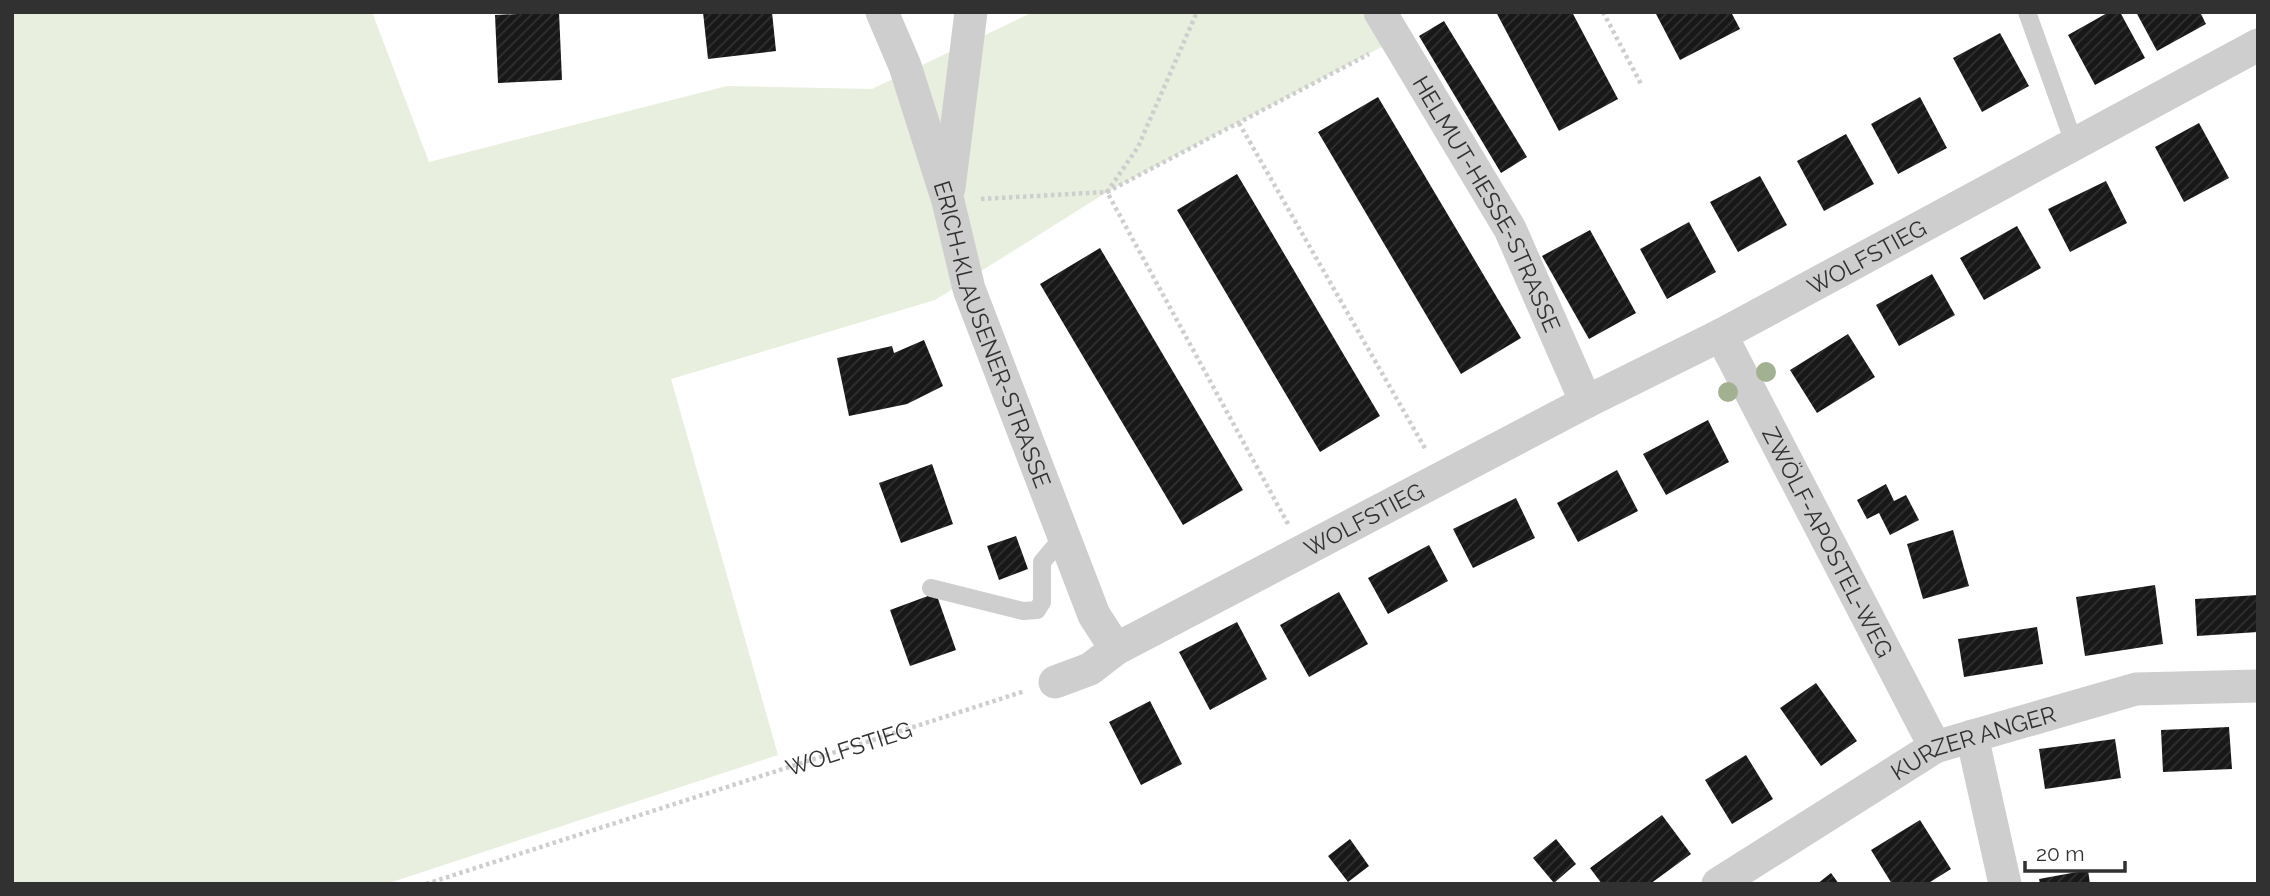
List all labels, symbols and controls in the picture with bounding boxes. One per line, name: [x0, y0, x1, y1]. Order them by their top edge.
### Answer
street label: HELMUT-HESSE-STRASSE: [1408, 71, 1567, 336]
street label: ERICH-KLAUSENER-STRASSE: [929, 177, 1057, 491]
street label: WOLFSTIEG: [1802, 213, 1930, 300]
street label: ZWÖLF-APOSTEL-WEG: [1758, 422, 1899, 661]
street label: WOLFSTIEG: [1299, 476, 1428, 561]
street label: KURZER ANGER: [1886, 699, 2059, 785]
street label: WOLFSTIEG: [782, 715, 915, 781]
scale bar: [2025, 830, 2125, 874]
text: 20 m: [2036, 841, 2084, 866]

